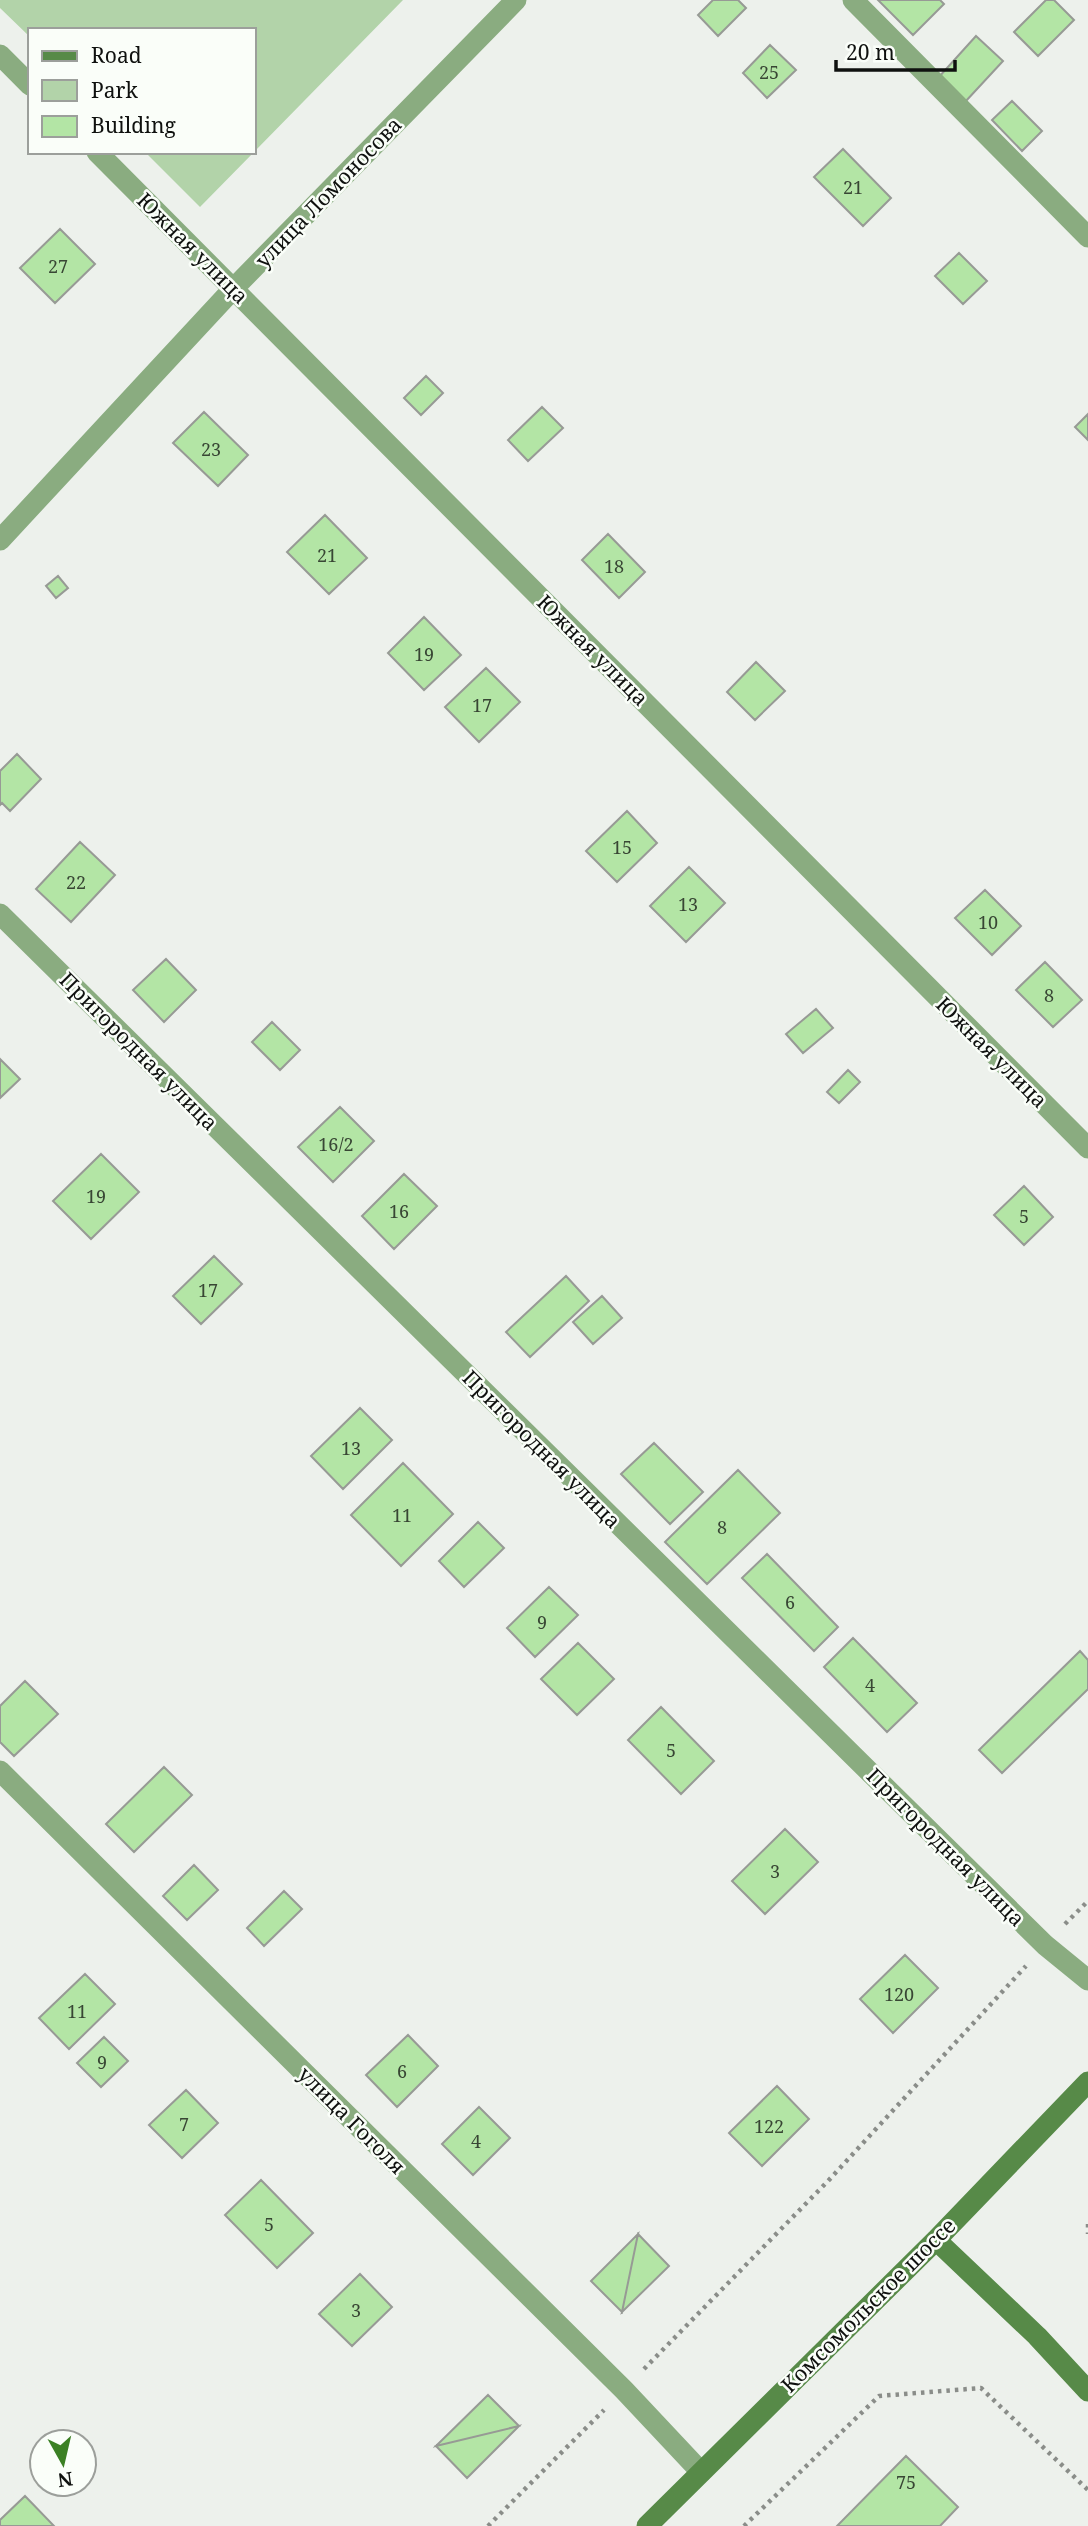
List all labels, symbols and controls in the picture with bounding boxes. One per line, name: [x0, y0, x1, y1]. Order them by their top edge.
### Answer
legend: [28, 28, 256, 154]
scale bar: [836, 28, 955, 72]
text: 20 m: [846, 38, 895, 66]
text: Road: [91, 41, 142, 69]
house number: 25: [759, 60, 779, 84]
text: Park: [91, 76, 138, 104]
text: Building: [91, 111, 176, 139]
street label: улица Ломоносова: [249, 111, 407, 273]
house number: 21: [843, 175, 863, 199]
street label: Южная улица: [131, 186, 255, 310]
house number: 27: [48, 254, 68, 278]
house number: 23: [201, 437, 221, 461]
house number: 21: [317, 543, 337, 567]
house number: 18: [604, 554, 624, 578]
street label: Южная улица: [531, 588, 655, 712]
house number: 19: [414, 642, 434, 666]
house number: 17: [472, 693, 492, 717]
house number: 15: [612, 835, 632, 859]
house number: 22: [66, 870, 86, 894]
house number: 13: [678, 892, 698, 916]
house number: 10: [978, 910, 998, 934]
street label: Пригородная улица: [54, 966, 224, 1136]
house number: 8: [1044, 983, 1054, 1007]
street label: Южная улица: [930, 990, 1054, 1114]
house number: 16/2: [318, 1132, 354, 1156]
house number: 19: [86, 1184, 106, 1208]
house number: 16: [389, 1199, 409, 1223]
house number: 5: [1019, 1204, 1029, 1228]
house number: 17: [198, 1278, 218, 1302]
street label: Пригородная улица: [457, 1364, 627, 1534]
house number: 13: [341, 1436, 361, 1460]
house number: 11: [392, 1503, 412, 1527]
house number: 8: [717, 1515, 727, 1539]
house number: 6: [785, 1590, 795, 1614]
house number: 9: [537, 1610, 547, 1634]
house number: 4: [865, 1673, 875, 1697]
house number: 5: [666, 1738, 676, 1762]
street label: Пригородная улица: [861, 1762, 1031, 1932]
house number: 3: [770, 1859, 780, 1883]
house number: 120: [884, 1982, 914, 2006]
house number: 11: [67, 1999, 87, 2023]
house number: 9: [97, 2050, 107, 2074]
house number: 6: [397, 2059, 407, 2083]
street label: улица Гоголя: [292, 2060, 412, 2180]
house number: 7: [179, 2112, 189, 2136]
house number: 122: [754, 2114, 784, 2138]
house number: 4: [471, 2129, 481, 2153]
house number: 5: [264, 2212, 274, 2236]
street label: Комсомольское шоссе: [775, 2212, 961, 2398]
house number: 3: [351, 2298, 361, 2322]
north arrow: [28, 2428, 98, 2498]
text: N: [56, 2466, 75, 2494]
house number: 75: [896, 2470, 916, 2494]

